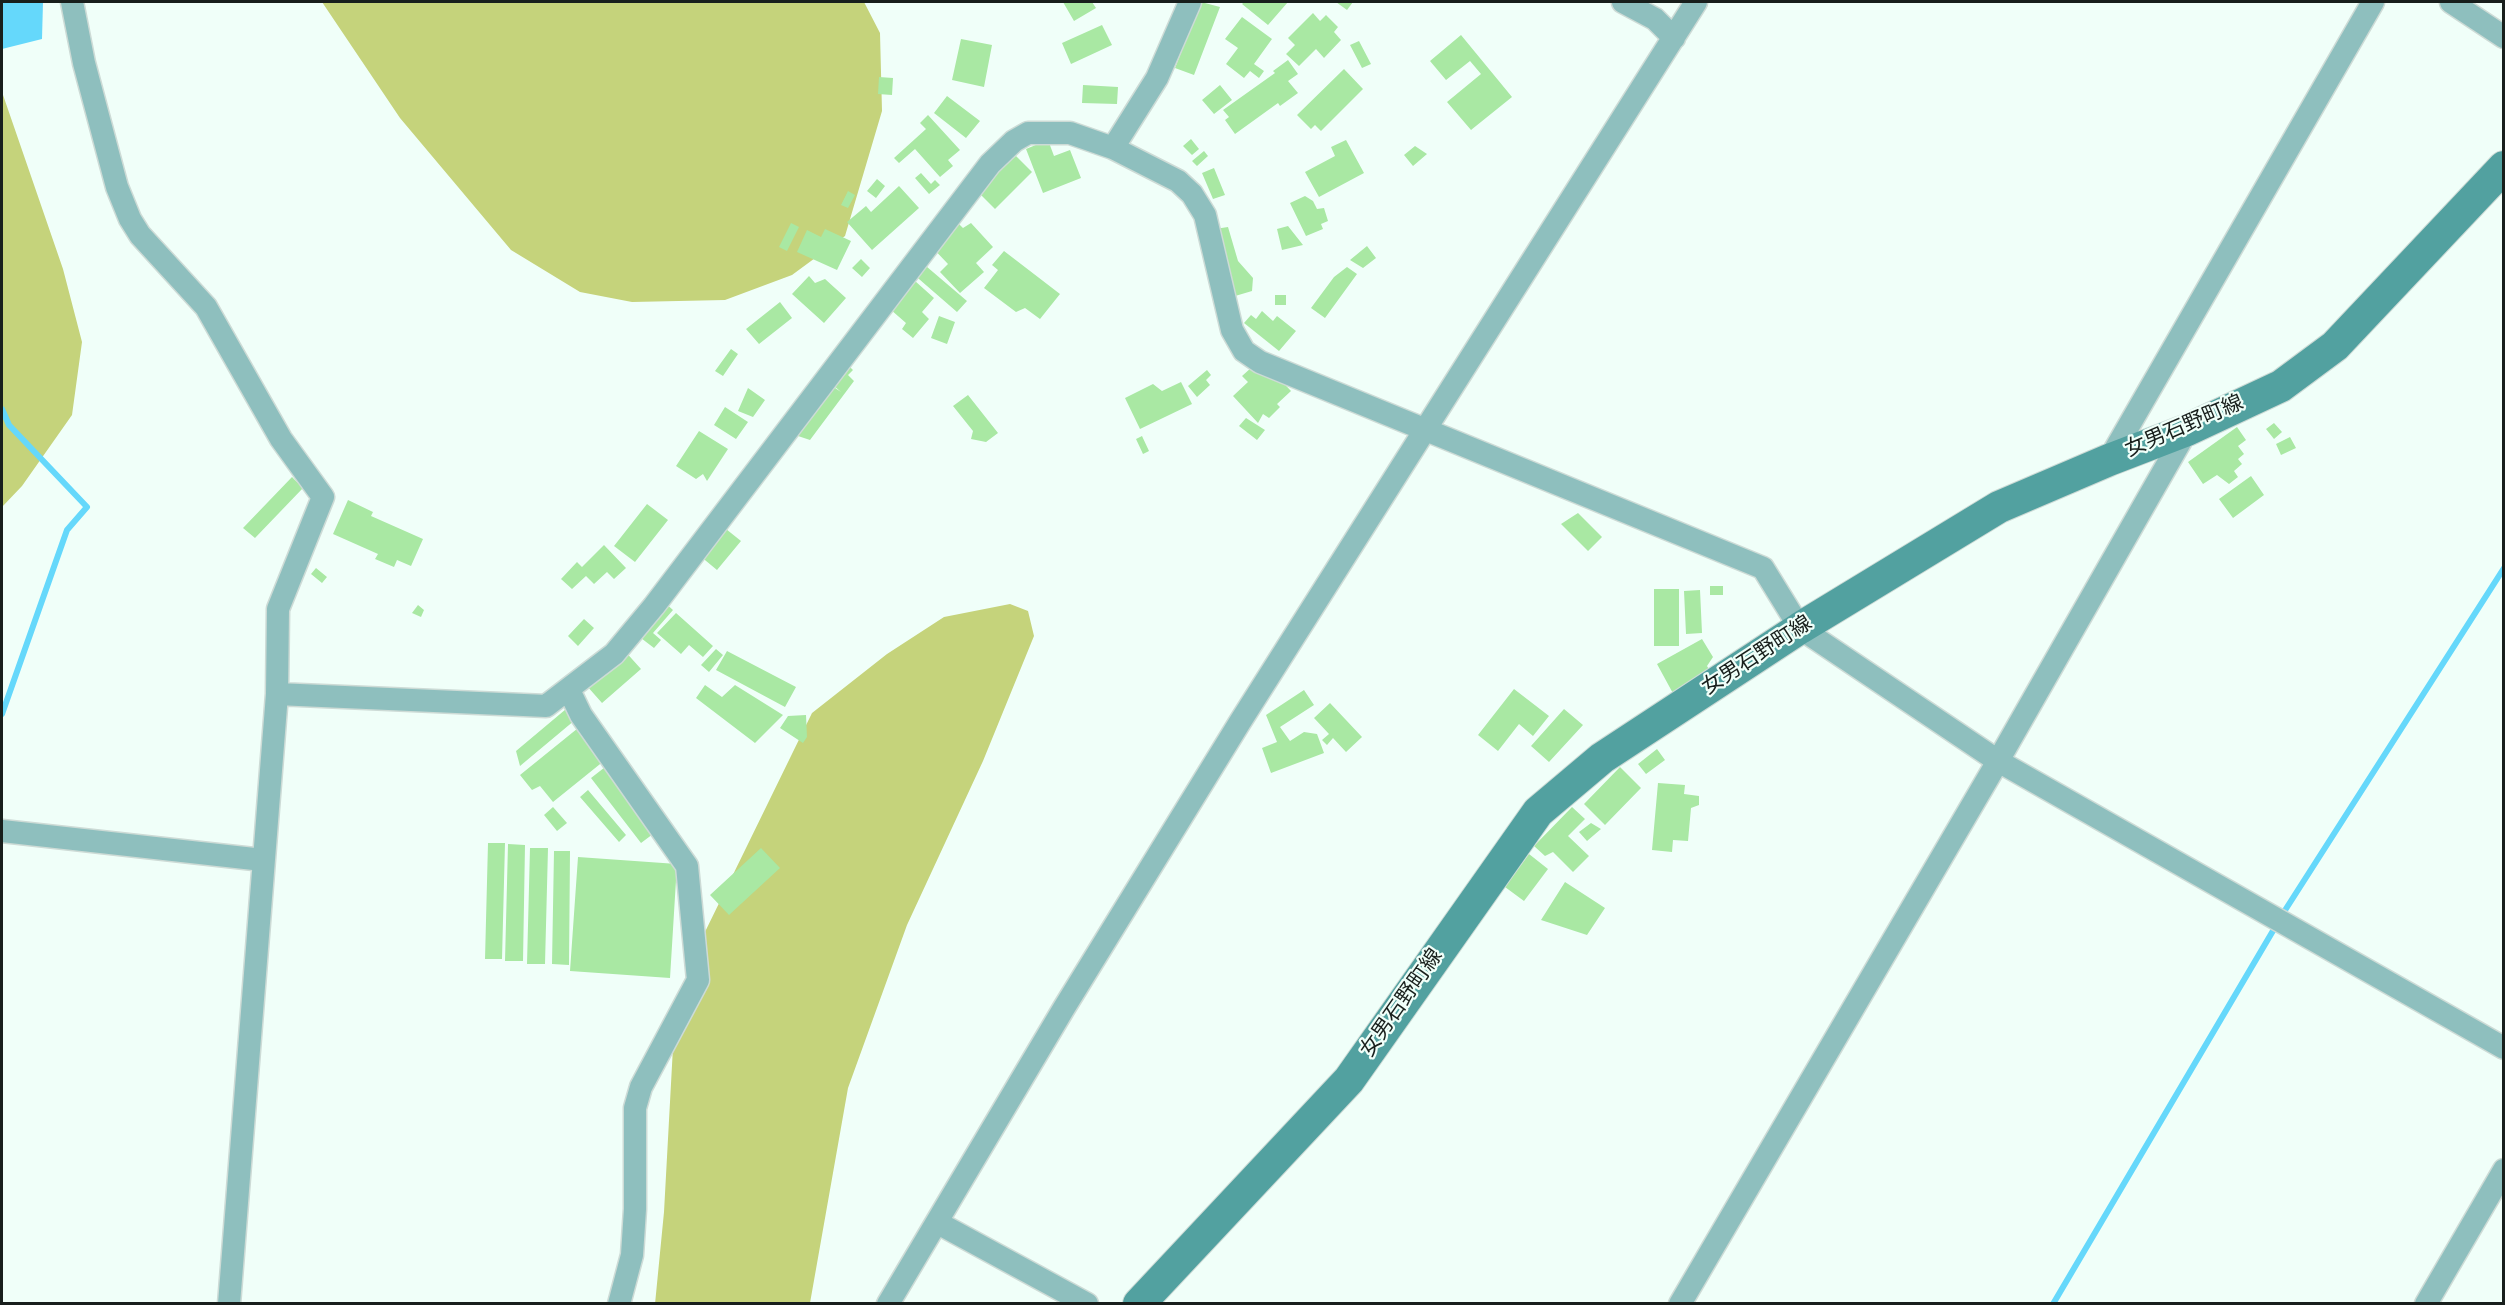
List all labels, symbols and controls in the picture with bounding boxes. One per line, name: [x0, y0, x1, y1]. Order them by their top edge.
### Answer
street label: 女男石野町線: [2122, 392, 2248, 464]
street label: 女男石野町線: [1698, 612, 1818, 702]
street label: 女男石野町線: [1357, 945, 1449, 1063]

